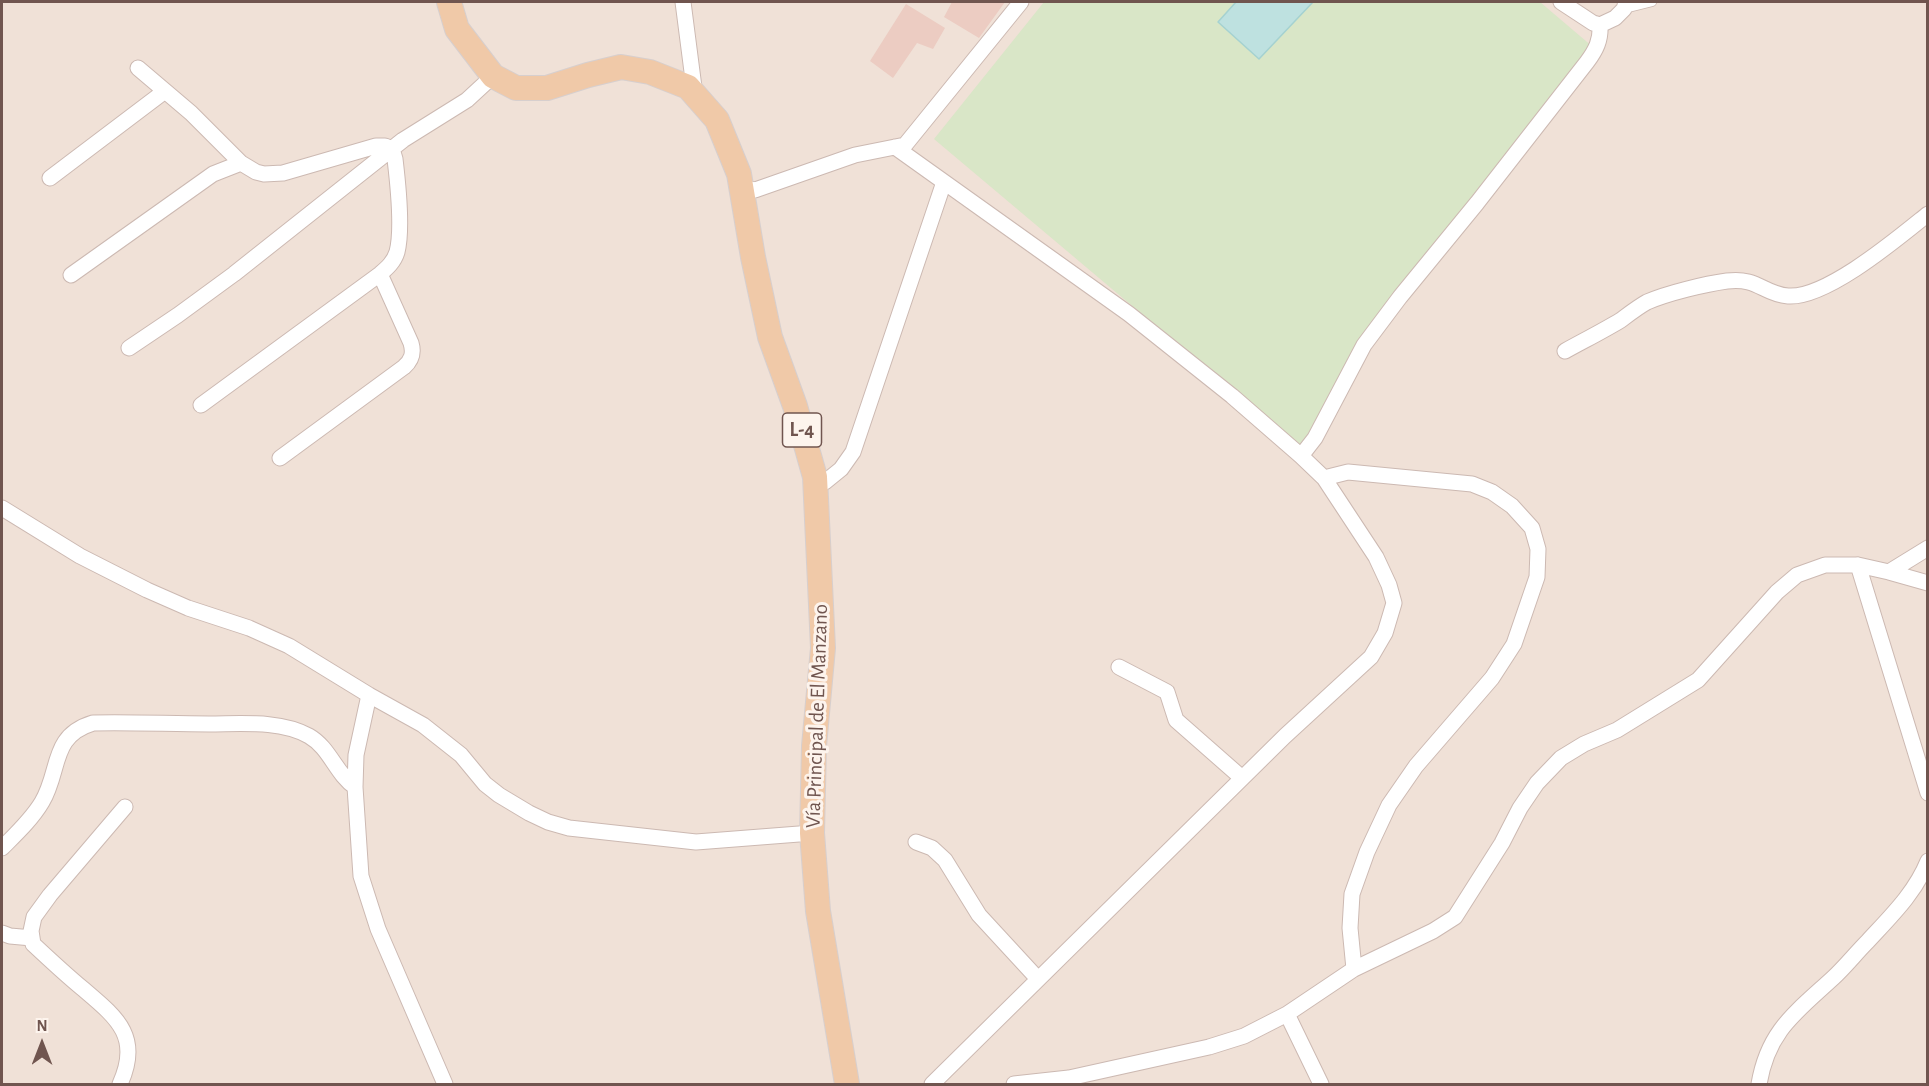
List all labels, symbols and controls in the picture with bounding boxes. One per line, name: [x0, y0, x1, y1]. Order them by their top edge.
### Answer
road number: L-4: [782, 413, 822, 447]
street label: Vía Principal de El Manzano: [800, 603, 834, 829]
north arrow: [12, 1014, 72, 1074]
text: N: [36, 1018, 48, 1034]

